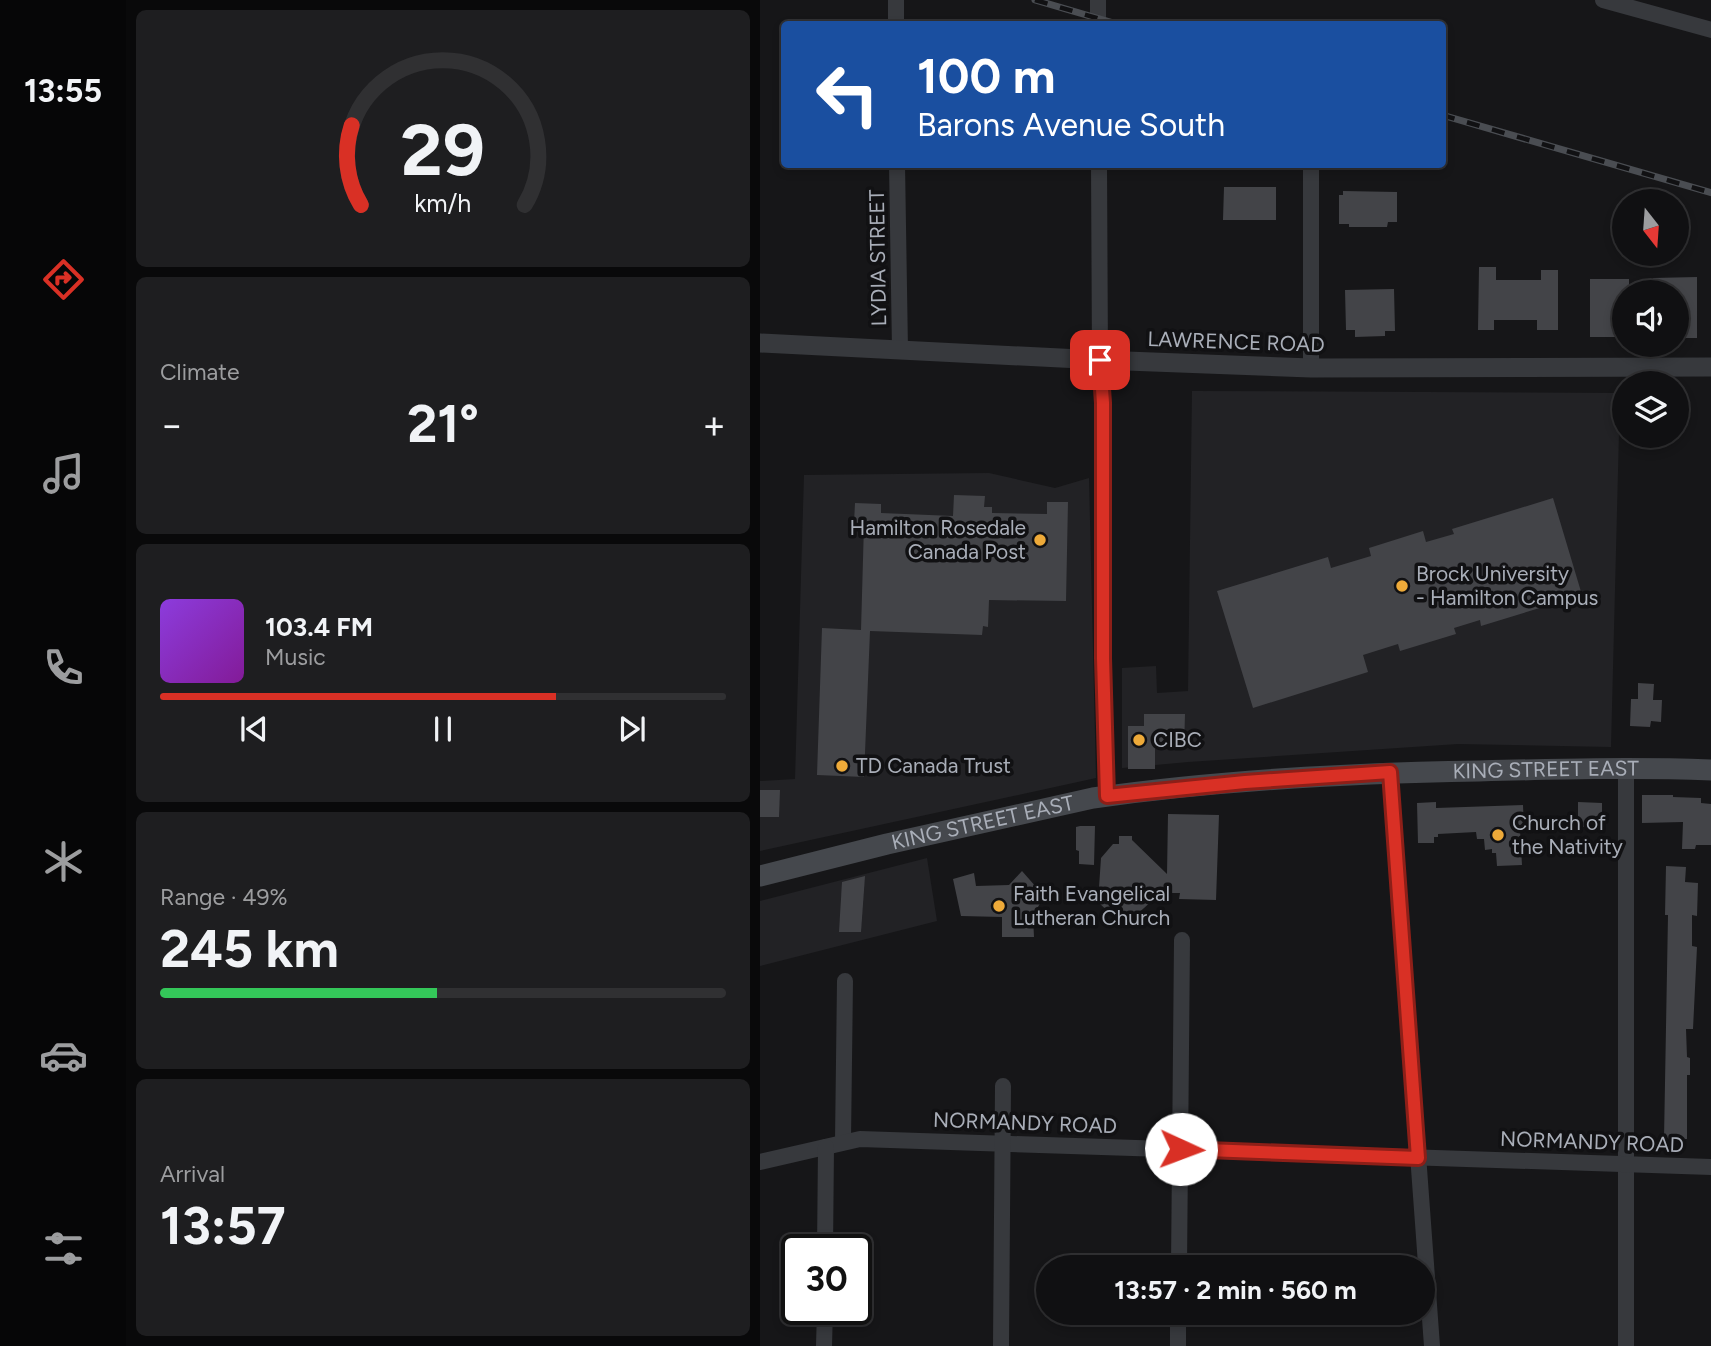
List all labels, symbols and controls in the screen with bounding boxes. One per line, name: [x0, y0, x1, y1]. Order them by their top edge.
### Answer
text: 100 m: [917, 46, 1056, 105]
icon: left: [802, 49, 893, 140]
text: 13:55: [24, 72, 102, 110]
text: 29: [401, 106, 485, 193]
text: Barons Avenue South: [917, 106, 1225, 144]
text: km/h: [414, 187, 472, 217]
street label: LYDIA STREET: [864, 189, 891, 327]
north arrow: [1612, 189, 1689, 266]
map controls: [1612, 189, 1689, 448]
icon: directions: [39, 255, 88, 304]
button: sound: [1612, 280, 1689, 357]
street label: LAWRENCE ROAD: [1147, 326, 1325, 357]
pin: [1070, 330, 1130, 390]
icon: arrive: [1081, 341, 1119, 379]
text: Climate: [160, 358, 239, 386]
button: layers: [1612, 371, 1689, 448]
text: 21°: [407, 393, 479, 455]
text: −: [160, 402, 184, 448]
text: +: [702, 402, 726, 448]
icon: music: [39, 449, 88, 498]
place label: Hamilton Rosedale Canada Post: [850, 515, 1026, 564]
marker: Hamilton Rosedale Canada Post: [1032, 532, 1048, 548]
place label: Brock University - Hamilton Campus: [1416, 561, 1598, 610]
marker: Brock University - Hamilton Campus: [1394, 578, 1410, 594]
text: 103.4 FM: [265, 611, 373, 643]
icon: phone: [39, 643, 88, 692]
text: Music: [265, 643, 326, 671]
icon: previous: [235, 710, 273, 748]
icon: pause: [424, 710, 462, 748]
icon: next: [613, 710, 651, 748]
place label: CIBC: [1153, 727, 1202, 752]
marker: CIBC: [1131, 732, 1147, 748]
place label: TD Canada Trust: [856, 753, 1011, 778]
street label: KING STREET EAST: [1452, 755, 1639, 783]
marker: TD Canada Trust: [834, 758, 850, 774]
street label: KING STREET EAST: [889, 790, 1077, 855]
place label: Church of the Nativity: [1512, 810, 1623, 859]
marker: Church of the Nativity: [1490, 827, 1506, 843]
icon: climate: [39, 837, 88, 886]
place label: Faith Evangelical Lutheran Church: [1013, 881, 1170, 930]
text: Range · 49%: [160, 883, 288, 911]
marker: Faith Evangelical Lutheran Church: [991, 898, 1007, 914]
text: 245 km: [160, 918, 339, 980]
icon: car: [39, 1031, 88, 1080]
street label: NORMANDY ROAD: [933, 1107, 1117, 1138]
position arrow: [1144, 1112, 1218, 1186]
street label: NORMANDY ROAD: [1500, 1126, 1684, 1157]
text: Arrival: [160, 1160, 225, 1188]
text: 13:57: [160, 1195, 286, 1257]
icon: filters: [39, 1224, 88, 1273]
speed limit sign: 30: [781, 1234, 872, 1325]
text: 13:57 · 2 min · 560 m: [1114, 1274, 1357, 1306]

